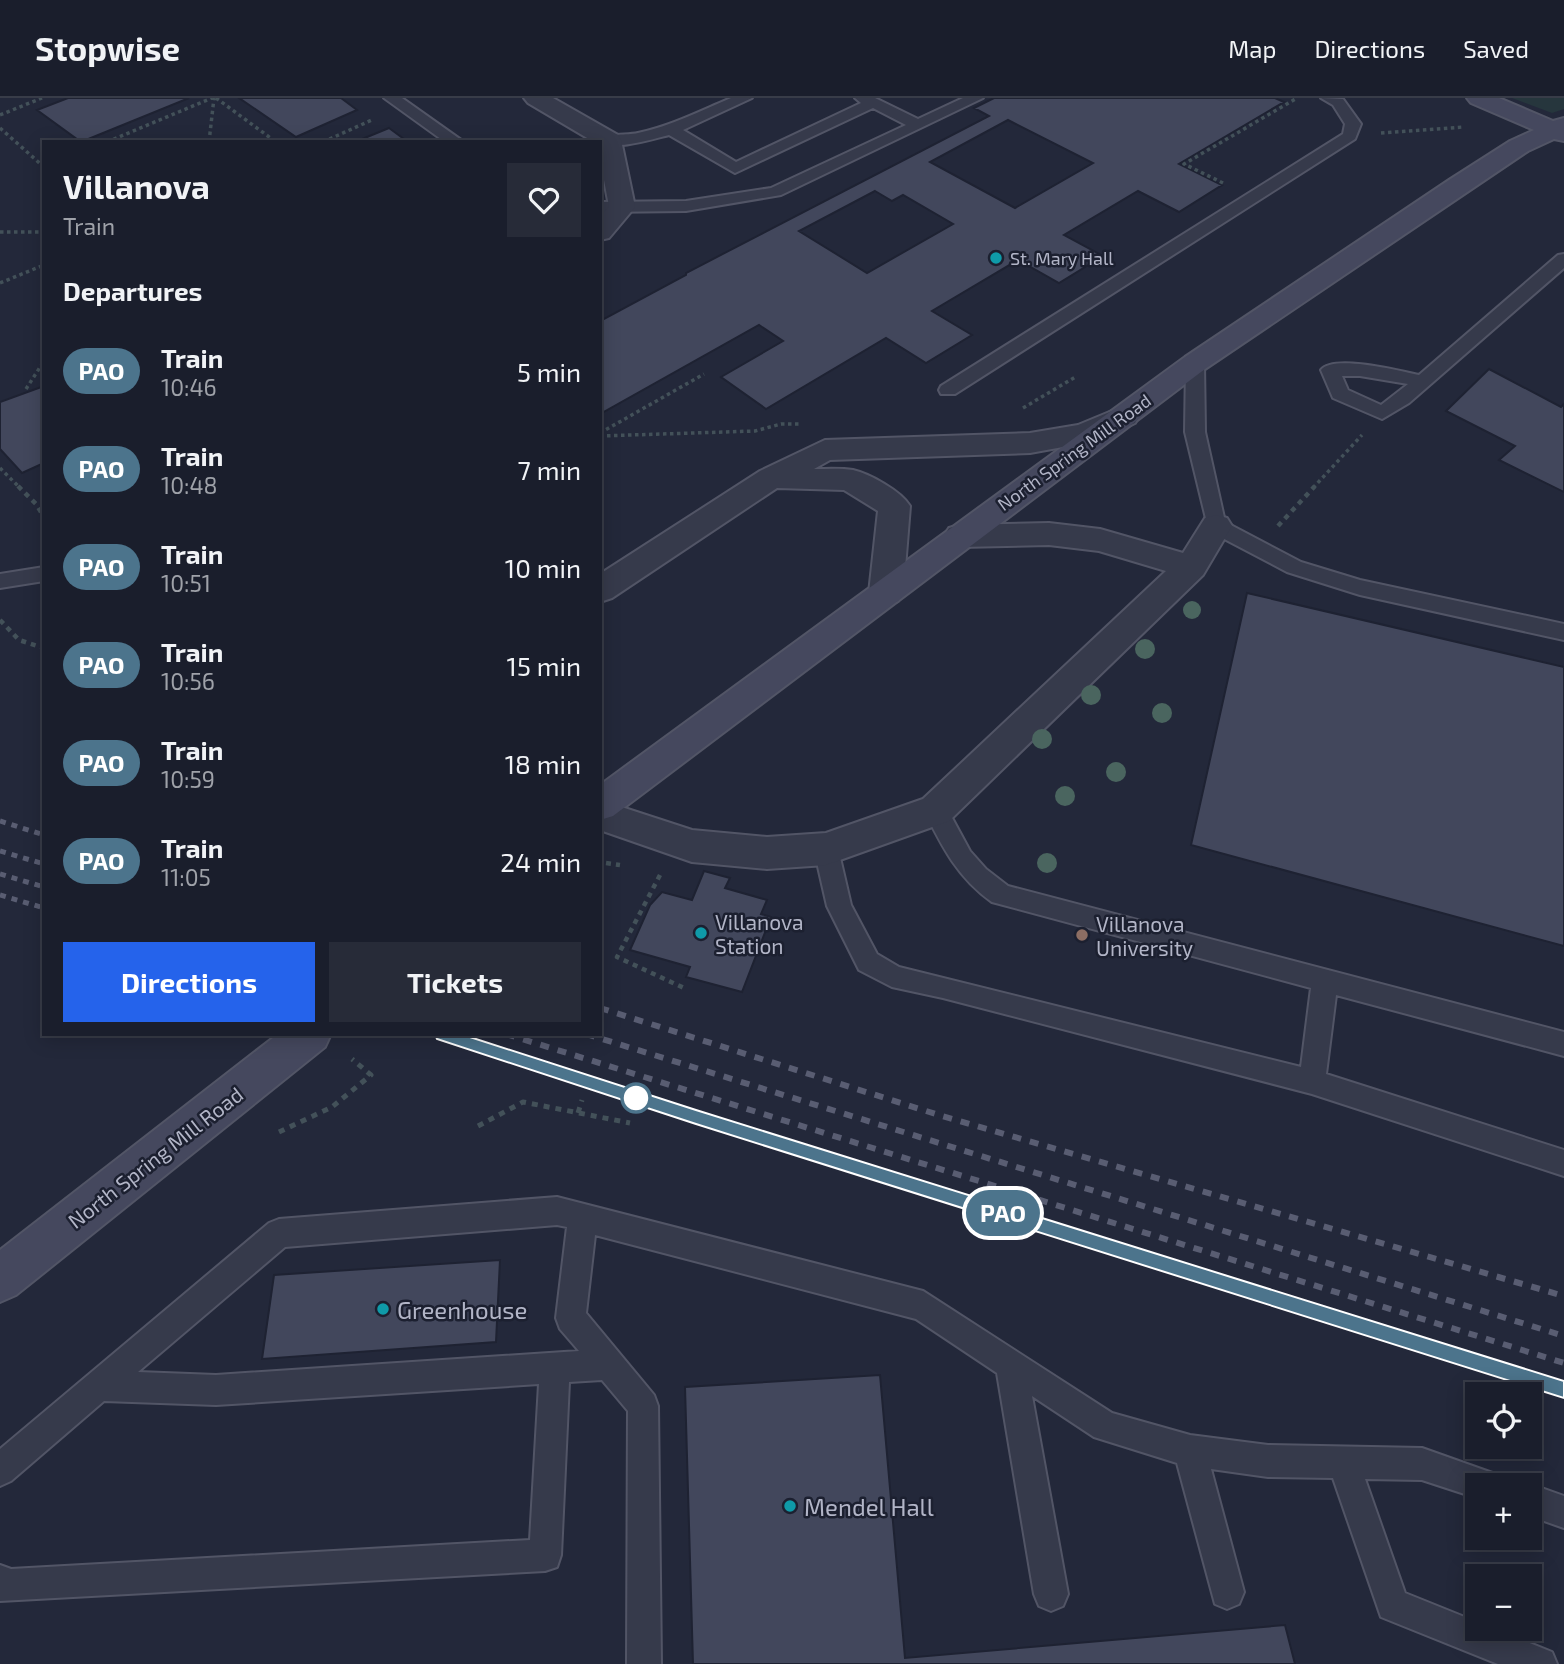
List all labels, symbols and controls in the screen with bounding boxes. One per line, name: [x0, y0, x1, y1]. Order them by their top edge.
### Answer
text: Stopwise: [35, 28, 180, 68]
text: Map: [1228, 34, 1276, 63]
text: Directions: [1314, 34, 1425, 63]
text: Saved: [1463, 34, 1529, 63]
button: heart: [507, 163, 581, 237]
text: Villanova: [63, 166, 210, 206]
text: Train: [63, 212, 115, 240]
place label: St. Mary Hall: [1010, 247, 1114, 269]
marker: St. Mary Hall: [988, 250, 1004, 266]
text: Departures: [63, 275, 202, 306]
text: Train: [161, 342, 223, 373]
text: PAO: [78, 356, 125, 385]
text: 5 min: [517, 356, 581, 387]
text: 10:46: [161, 373, 217, 401]
street label: North Spring Mill Road: [993, 389, 1155, 515]
text: Train: [161, 440, 223, 471]
text: PAO: [78, 454, 125, 483]
text: 7 min: [518, 454, 581, 485]
text: 10:48: [161, 471, 218, 499]
text: Train: [161, 538, 223, 569]
text: PAO: [78, 552, 125, 581]
text: 10 min: [505, 552, 581, 583]
text: 10:51: [161, 569, 211, 597]
text: Train: [161, 636, 223, 667]
text: PAO: [78, 650, 125, 679]
text: 15 min: [507, 650, 581, 681]
text: 10:56: [161, 667, 215, 695]
text: Train: [161, 734, 223, 765]
text: PAO: [78, 748, 125, 777]
text: 18 min: [505, 748, 581, 779]
text: 10:59: [161, 765, 215, 793]
text: Train: [161, 832, 223, 863]
text: PAO: [78, 846, 125, 875]
text: 24 min: [500, 846, 581, 877]
text: 11:05: [161, 863, 211, 891]
place label: Villanova Station: [715, 909, 804, 958]
place label: Villanova University: [1096, 911, 1193, 960]
marker: Villanova Station: [693, 925, 709, 941]
marker: Villanova University: [1074, 927, 1090, 943]
button: Directions: [63, 942, 315, 1022]
button: Tickets: [329, 942, 581, 1022]
street label: North Spring Mill Road: [63, 1081, 247, 1233]
unlabelled marker: [621, 1083, 651, 1113]
line badge: PAO: [963, 1190, 1043, 1236]
text: PAO: [980, 1198, 1026, 1227]
place label: Greenhouse: [397, 1295, 527, 1324]
marker: Greenhouse: [375, 1301, 391, 1317]
map controls: [1465, 1382, 1542, 1641]
button: locate: [1465, 1382, 1542, 1459]
button: +: [1465, 1473, 1542, 1550]
place label: Mendel Hall: [804, 1492, 934, 1521]
marker: Mendel Hall: [782, 1498, 798, 1514]
button: −: [1465, 1564, 1542, 1641]

